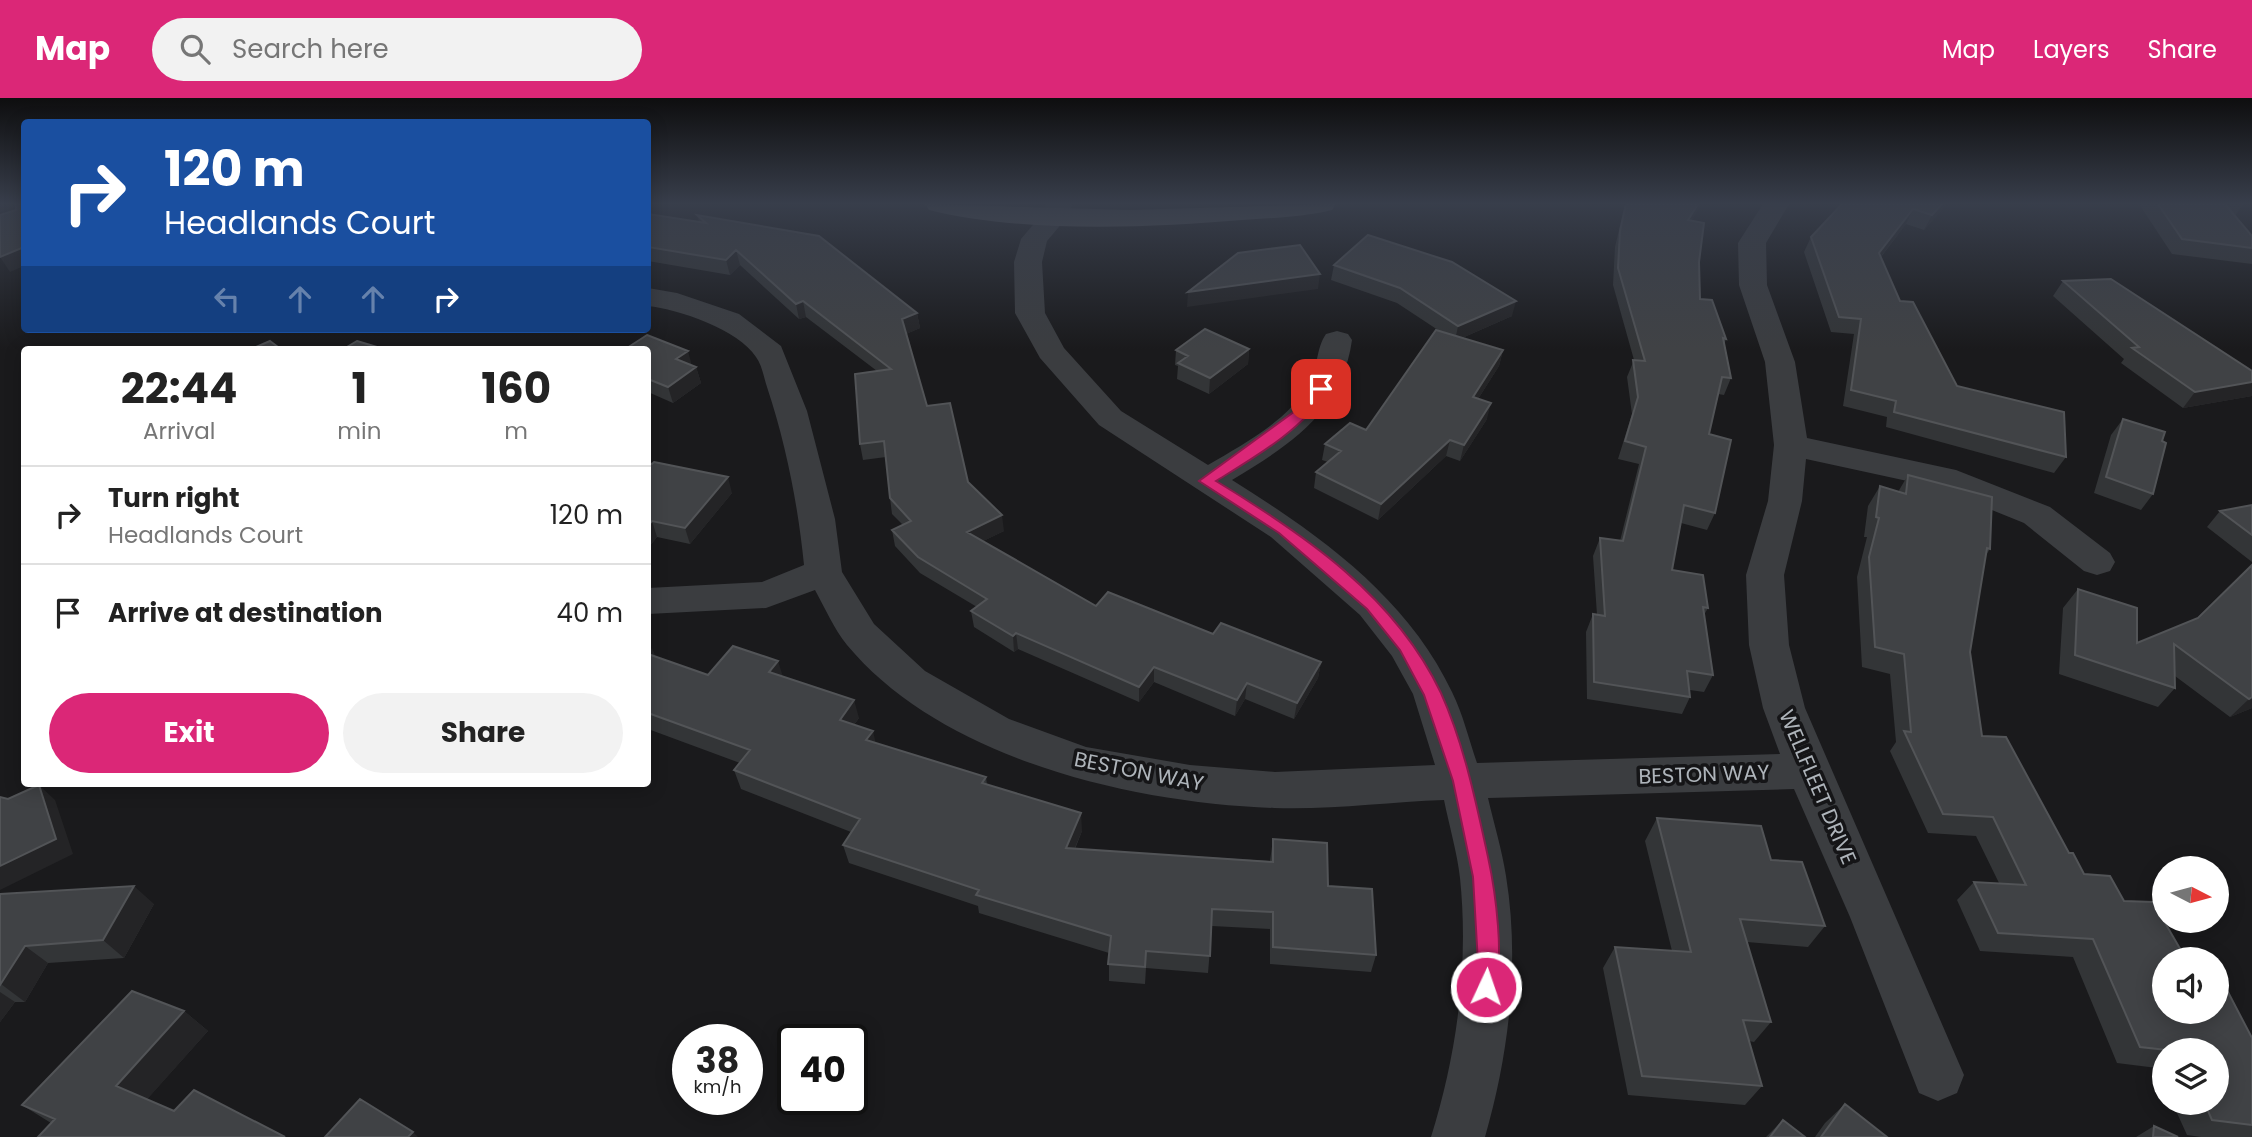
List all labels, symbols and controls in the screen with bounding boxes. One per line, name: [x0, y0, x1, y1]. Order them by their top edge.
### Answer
search box: [152, 18, 642, 81]
text: Map: [35, 25, 110, 72]
icon: search: [176, 30, 214, 68]
text: Search here: [232, 31, 389, 67]
text: Map: [1942, 33, 1995, 66]
text: Layers: [2033, 33, 2109, 66]
text: Share: [2147, 33, 2217, 66]
text: 120 m: [164, 135, 305, 203]
icon: right: [49, 147, 140, 238]
text: Headlands Court: [164, 200, 435, 245]
icon: left: [208, 280, 246, 318]
icon: ahead: [281, 280, 319, 318]
icon: ahead: [354, 280, 392, 318]
icon: right: [427, 280, 465, 318]
text: 22:44: [121, 359, 238, 418]
text: 1: [352, 359, 367, 418]
text: 160: [481, 359, 551, 418]
pin: [1291, 359, 1351, 419]
icon: arrive: [1302, 370, 1340, 408]
text: Arrival: [143, 415, 215, 447]
text: min: [337, 415, 381, 447]
text: m: [504, 415, 528, 447]
text: Turn right: [108, 480, 240, 516]
icon: right: [49, 496, 87, 534]
text: 120 m: [550, 497, 623, 533]
text: Headlands Court: [108, 519, 303, 551]
icon: arrive: [49, 594, 87, 632]
text: Arrive at destination: [108, 595, 383, 631]
text: 40 m: [557, 595, 623, 631]
button: Exit: [49, 693, 329, 773]
button: Share: [343, 693, 623, 773]
street label: WELLFLEET DRIVE: [1772, 705, 1864, 869]
street label: BESTON WAY: [1072, 744, 1206, 798]
street label: BESTON WAY: [1638, 757, 1770, 791]
north arrow: [2152, 856, 2230, 933]
map controls: [2152, 856, 2229, 1115]
button: sound: [2152, 947, 2229, 1024]
position arrow: [1449, 950, 1523, 1024]
speed limit sign: 40: [777, 1024, 868, 1115]
text: 38: [696, 1036, 739, 1085]
button: layers: [2152, 1038, 2229, 1115]
text: km/h: [694, 1074, 741, 1099]

